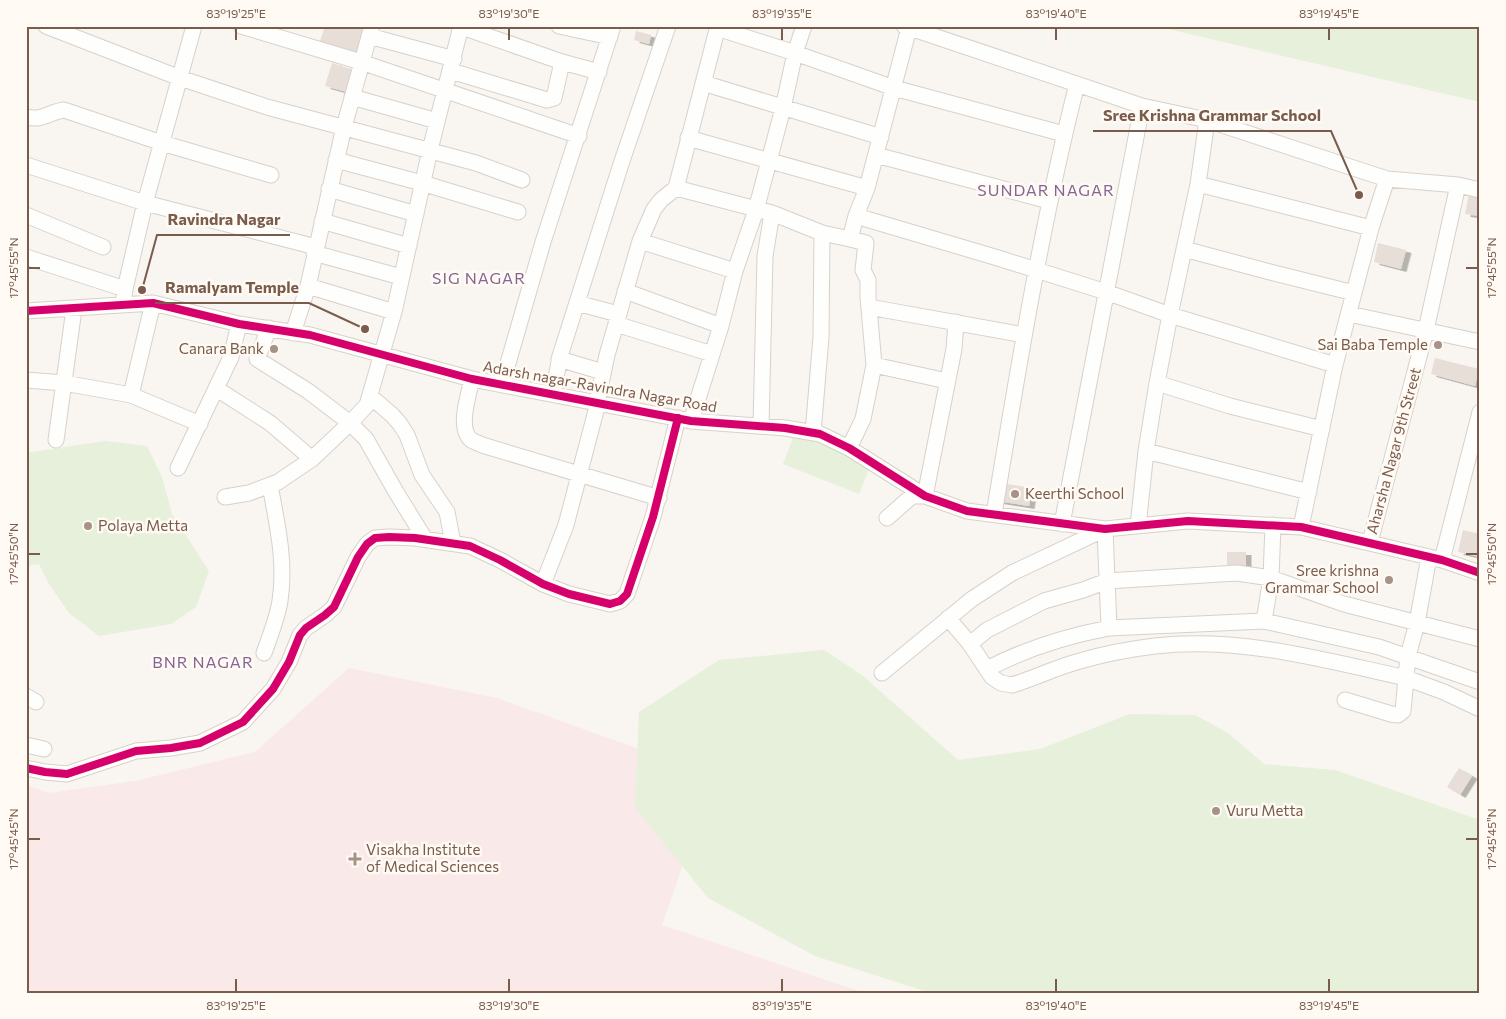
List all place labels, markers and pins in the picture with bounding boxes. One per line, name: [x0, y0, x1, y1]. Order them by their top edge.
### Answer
callout: Sree Krishna Grammar School: [1093, 100, 1331, 131]
callout: Ravindra Nagar: [157, 204, 290, 235]
callout: Ramalyam Temple: [155, 272, 309, 303]
place label: Sai Baba Temple: [1317, 335, 1428, 353]
place label: Canara Bank: [179, 339, 264, 357]
marker: Sai Baba Temple: [1432, 339, 1444, 351]
marker: Canara Bank: [268, 343, 280, 355]
place label: Keerthi School: [1025, 484, 1124, 502]
marker: Keerthi School: [1009, 488, 1021, 500]
place label: Polaya Metta: [98, 516, 188, 534]
marker: Polaya Metta: [82, 520, 94, 532]
place label: Sree krishna Grammar School: [1265, 561, 1379, 596]
marker: Sree krishna Grammar School: [1383, 574, 1395, 586]
place label: Vuru Metta: [1226, 801, 1303, 819]
marker: Vuru Metta: [1210, 805, 1222, 817]
place label: Visakha Institute of Medical Sciences: [366, 840, 499, 875]
marker: Visakha Institute of Medical Sciences: [348, 852, 362, 866]

